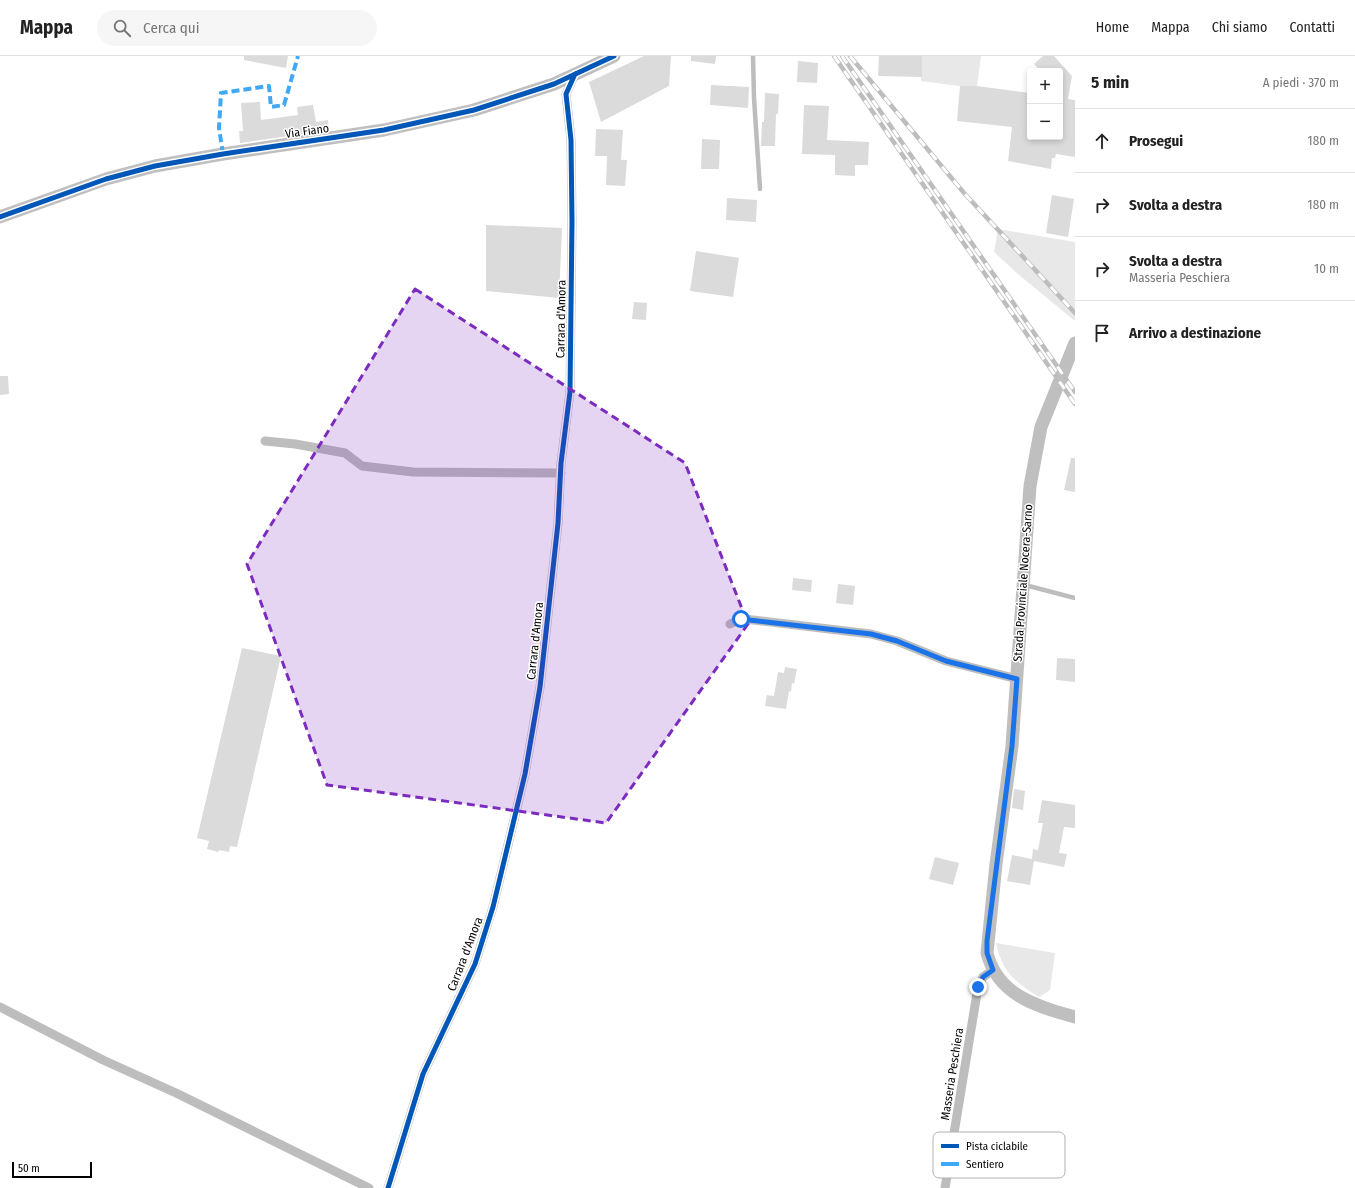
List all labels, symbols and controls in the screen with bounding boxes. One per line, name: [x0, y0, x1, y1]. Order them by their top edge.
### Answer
search box: [97, 10, 377, 46]
text: Mappa: [20, 16, 73, 39]
icon: search: [111, 17, 133, 39]
text: Cerca qui: [143, 19, 199, 37]
text: Home: [1096, 19, 1129, 36]
text: Mappa: [1151, 19, 1190, 36]
text: Chi siamo: [1212, 19, 1267, 36]
text: Contatti: [1289, 19, 1335, 36]
map controls: [1027, 68, 1063, 140]
button: +: [1027, 68, 1063, 104]
text: 5 min: [1091, 72, 1129, 93]
text: A piedi · 370 m: [1263, 75, 1339, 90]
button: −: [1027, 104, 1063, 140]
street label: Via Fiano: [284, 121, 330, 141]
icon: ahead: [1091, 130, 1113, 152]
text: Prosegui: [1129, 132, 1183, 150]
text: 180 m: [1308, 133, 1339, 148]
icon: right: [1091, 194, 1113, 216]
text: Svolta a destra: [1129, 196, 1222, 214]
text: 180 m: [1308, 197, 1339, 212]
text: Svolta a destra: [1129, 252, 1222, 270]
icon: right: [1091, 258, 1113, 280]
text: 10 m: [1314, 261, 1339, 276]
text: Masseria Peschiera: [1129, 270, 1230, 285]
street label: Carrara d'Amora: [553, 280, 569, 358]
icon: arrive: [1091, 322, 1113, 344]
text: Arrivo a destinazione: [1129, 324, 1261, 342]
street label: Strada Provinciale Nocera-Sarno: [1011, 504, 1035, 662]
street label: Carrara d'Amora: [524, 601, 546, 681]
route start: [732, 610, 750, 628]
street label: Carrara d'Amora: [444, 915, 486, 993]
route end: [969, 978, 987, 996]
street label: Masseria Peschiera: [938, 1027, 966, 1121]
legend: [933, 1132, 1065, 1178]
text: Pista ciclabile: [966, 1140, 1028, 1153]
text: Sentiero: [966, 1158, 1004, 1171]
scale bar: [12, 1160, 92, 1179]
text: 50 m: [18, 1162, 40, 1175]

